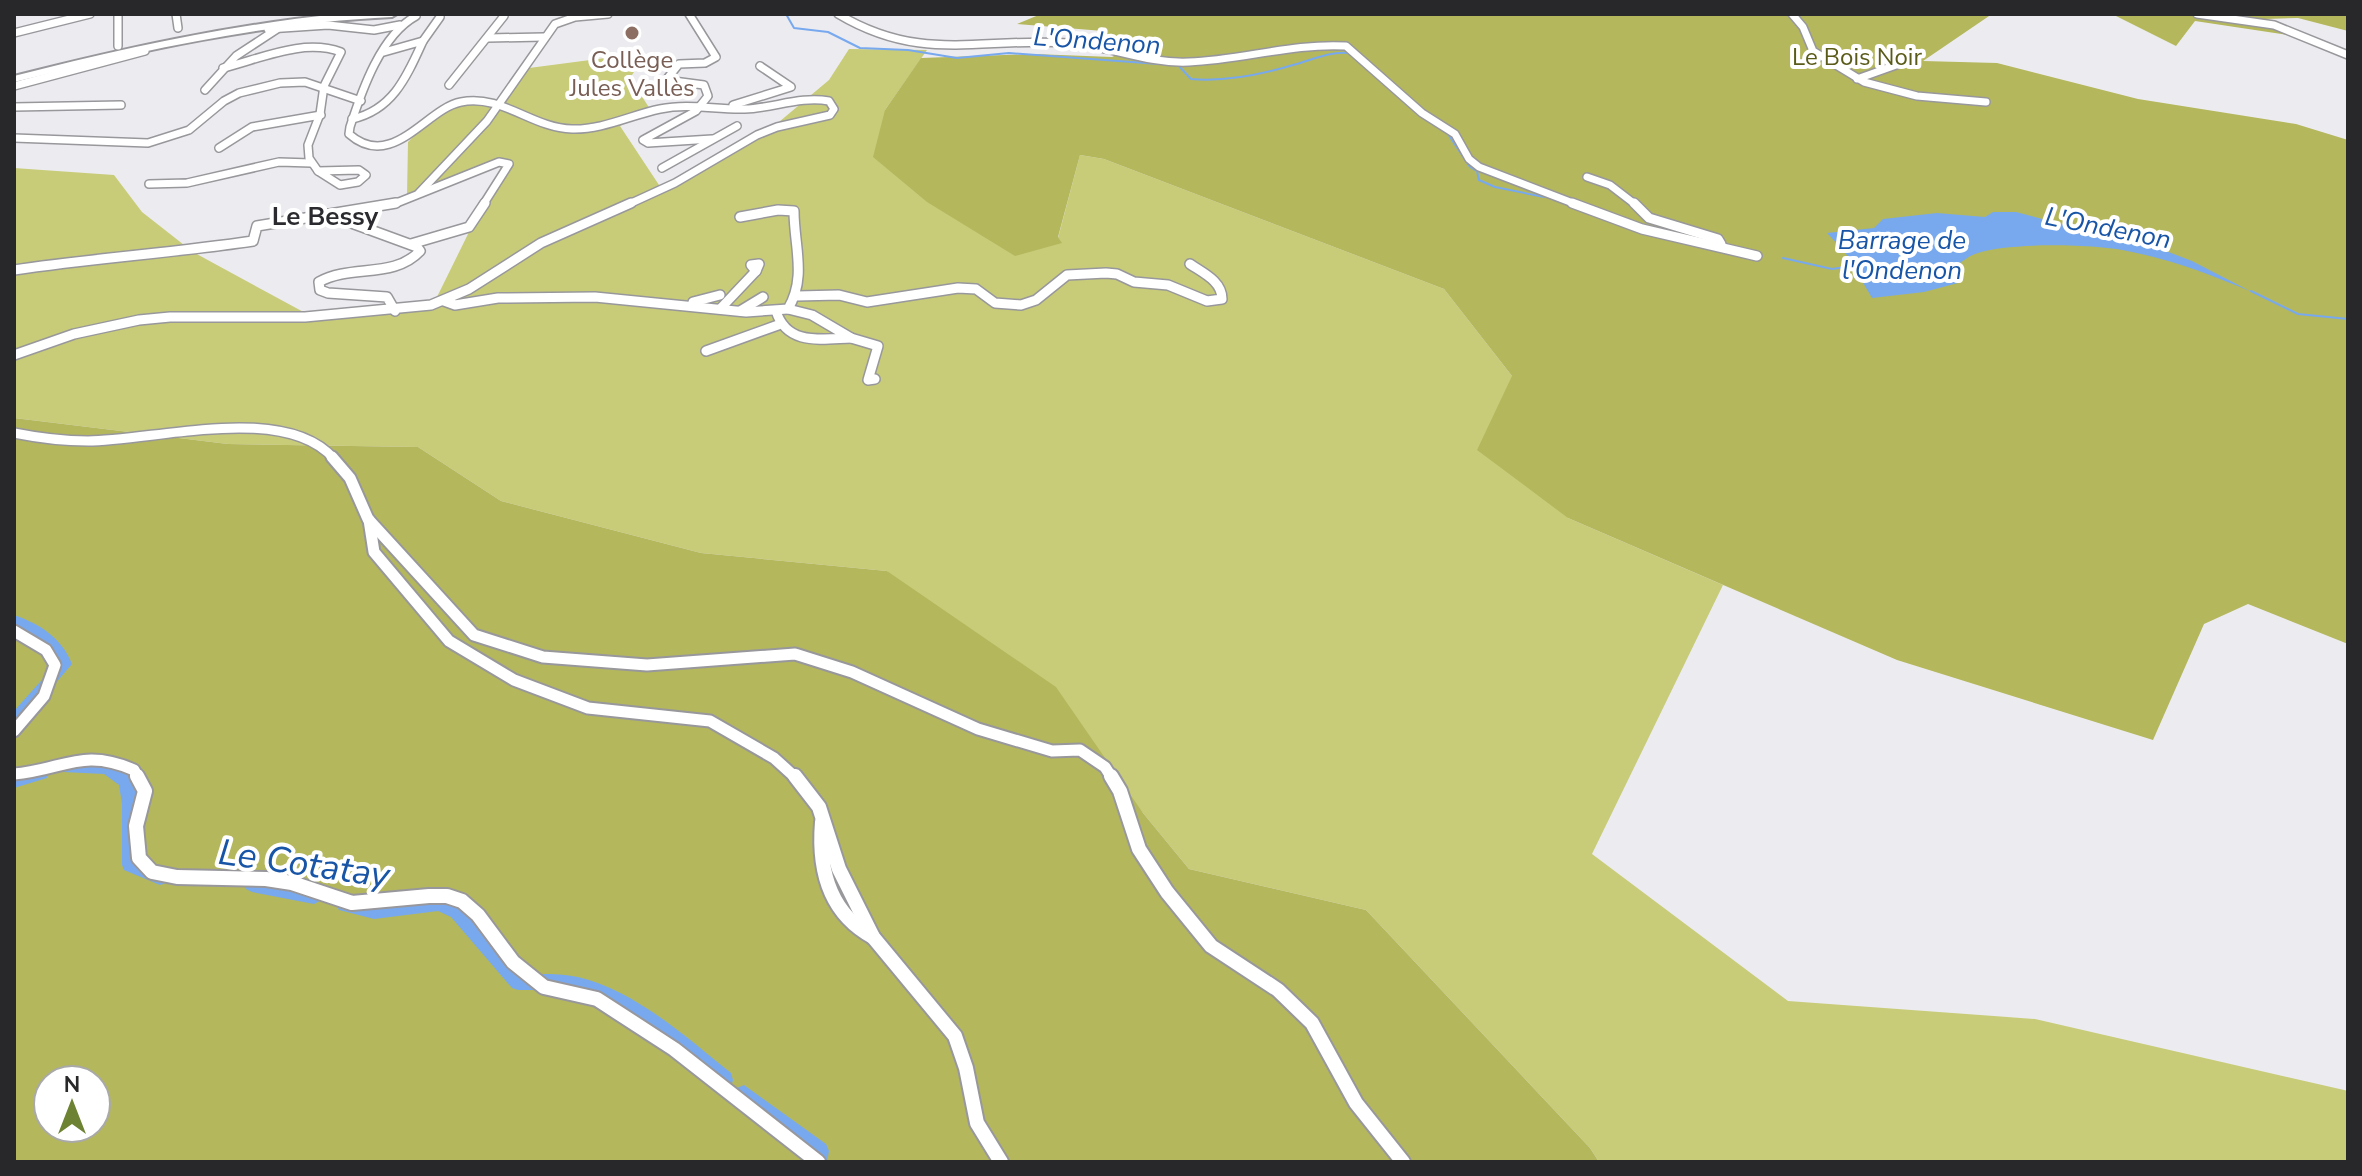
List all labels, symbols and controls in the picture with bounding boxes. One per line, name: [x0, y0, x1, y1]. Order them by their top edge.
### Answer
water label: L'Ondenon: [1032, 19, 1162, 63]
marker: Collège Jules Vallès: [623, 24, 641, 42]
park label: Le Bois Noir: [1792, 41, 1922, 73]
place label: Collège Jules Vallès: [569, 44, 694, 104]
district label: Le Bessy: [272, 199, 379, 234]
water label: L'Ondenon: [2042, 199, 2174, 257]
water label: Barrage de l'Ondenon: [1838, 223, 1966, 288]
water label: Le Cotatay: [215, 828, 394, 900]
north arrow: [32, 1064, 112, 1144]
text: N: [64, 1070, 80, 1100]

